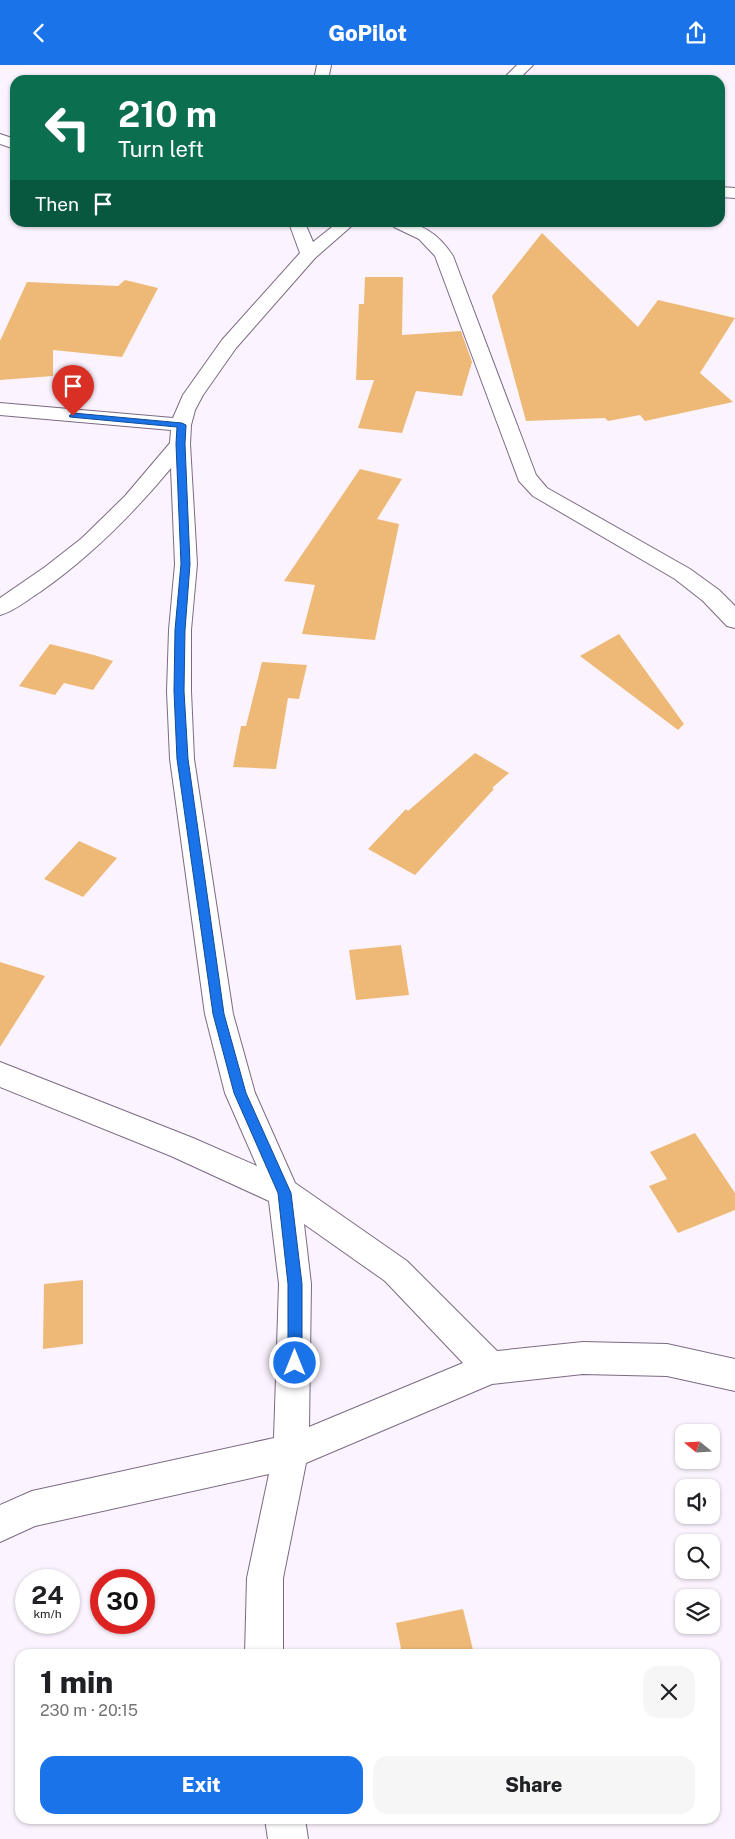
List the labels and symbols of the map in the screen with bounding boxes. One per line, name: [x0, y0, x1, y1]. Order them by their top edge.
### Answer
pin: [52, 365, 94, 416]
position arrow: [268, 1336, 320, 1388]
north arrow: [675, 1424, 720, 1469]
speed limit sign: 30: [90, 1569, 155, 1634]

